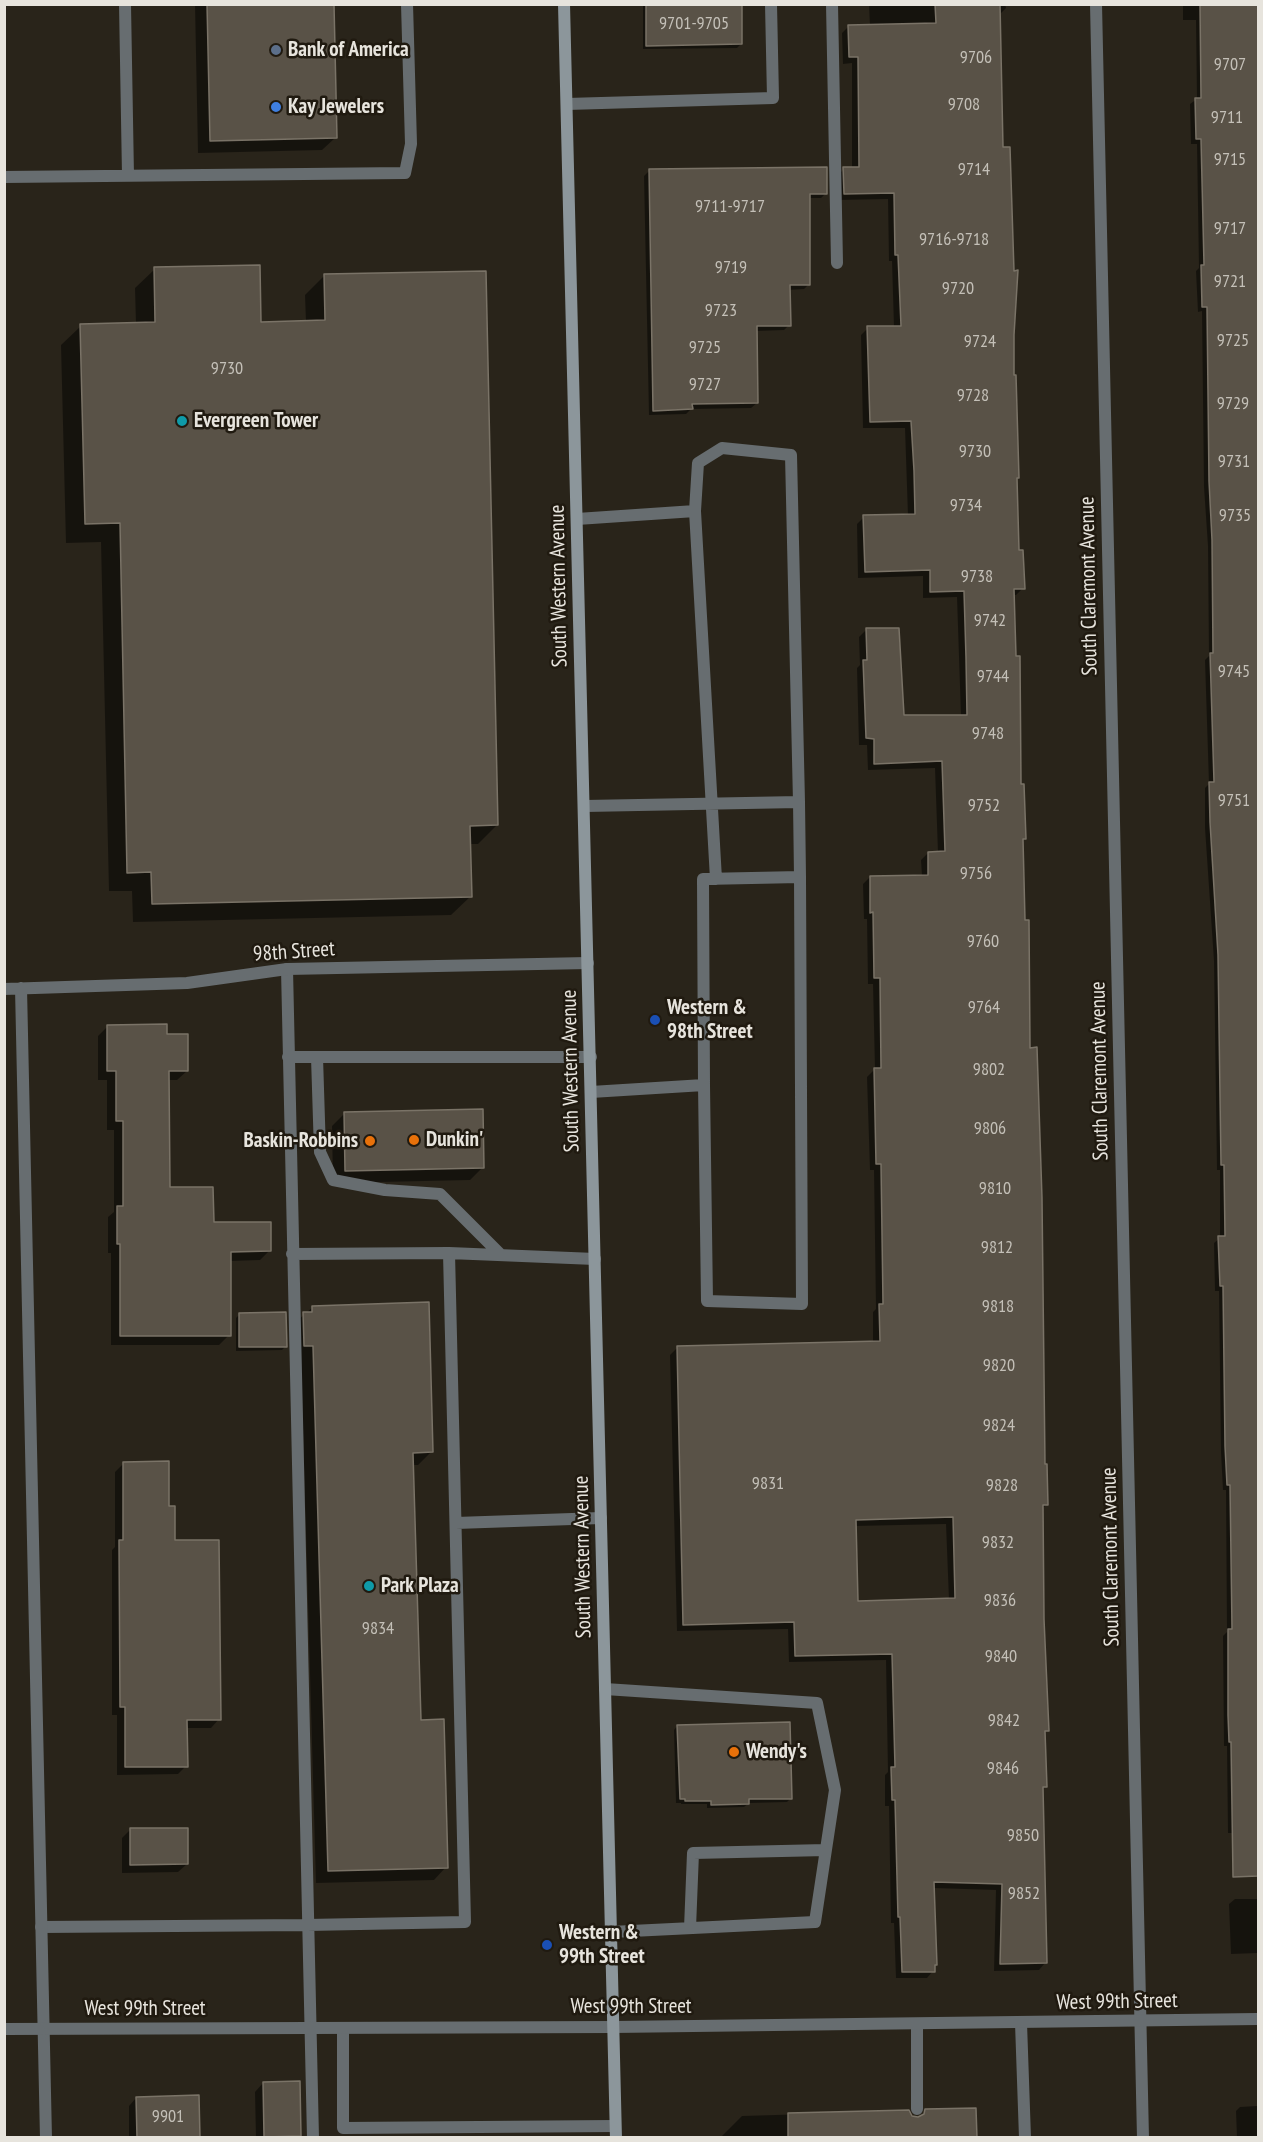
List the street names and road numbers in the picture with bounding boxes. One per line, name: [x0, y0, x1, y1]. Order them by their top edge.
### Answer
street label: South Claremont Avenue: [1075, 496, 1103, 676]
street label: South Western Avenue: [545, 505, 573, 667]
street label: 98th Street: [252, 937, 336, 967]
street label: South Claremont Avenue: [1086, 981, 1114, 1161]
street label: South Western Avenue: [557, 990, 585, 1152]
street label: South Claremont Avenue: [1097, 1467, 1125, 1647]
street label: South Western Avenue: [569, 1476, 597, 1638]
street label: West 99th Street: [1056, 1988, 1178, 2016]
street label: West 99th Street: [570, 1994, 692, 2020]
street label: West 99th Street: [84, 1996, 206, 2022]

